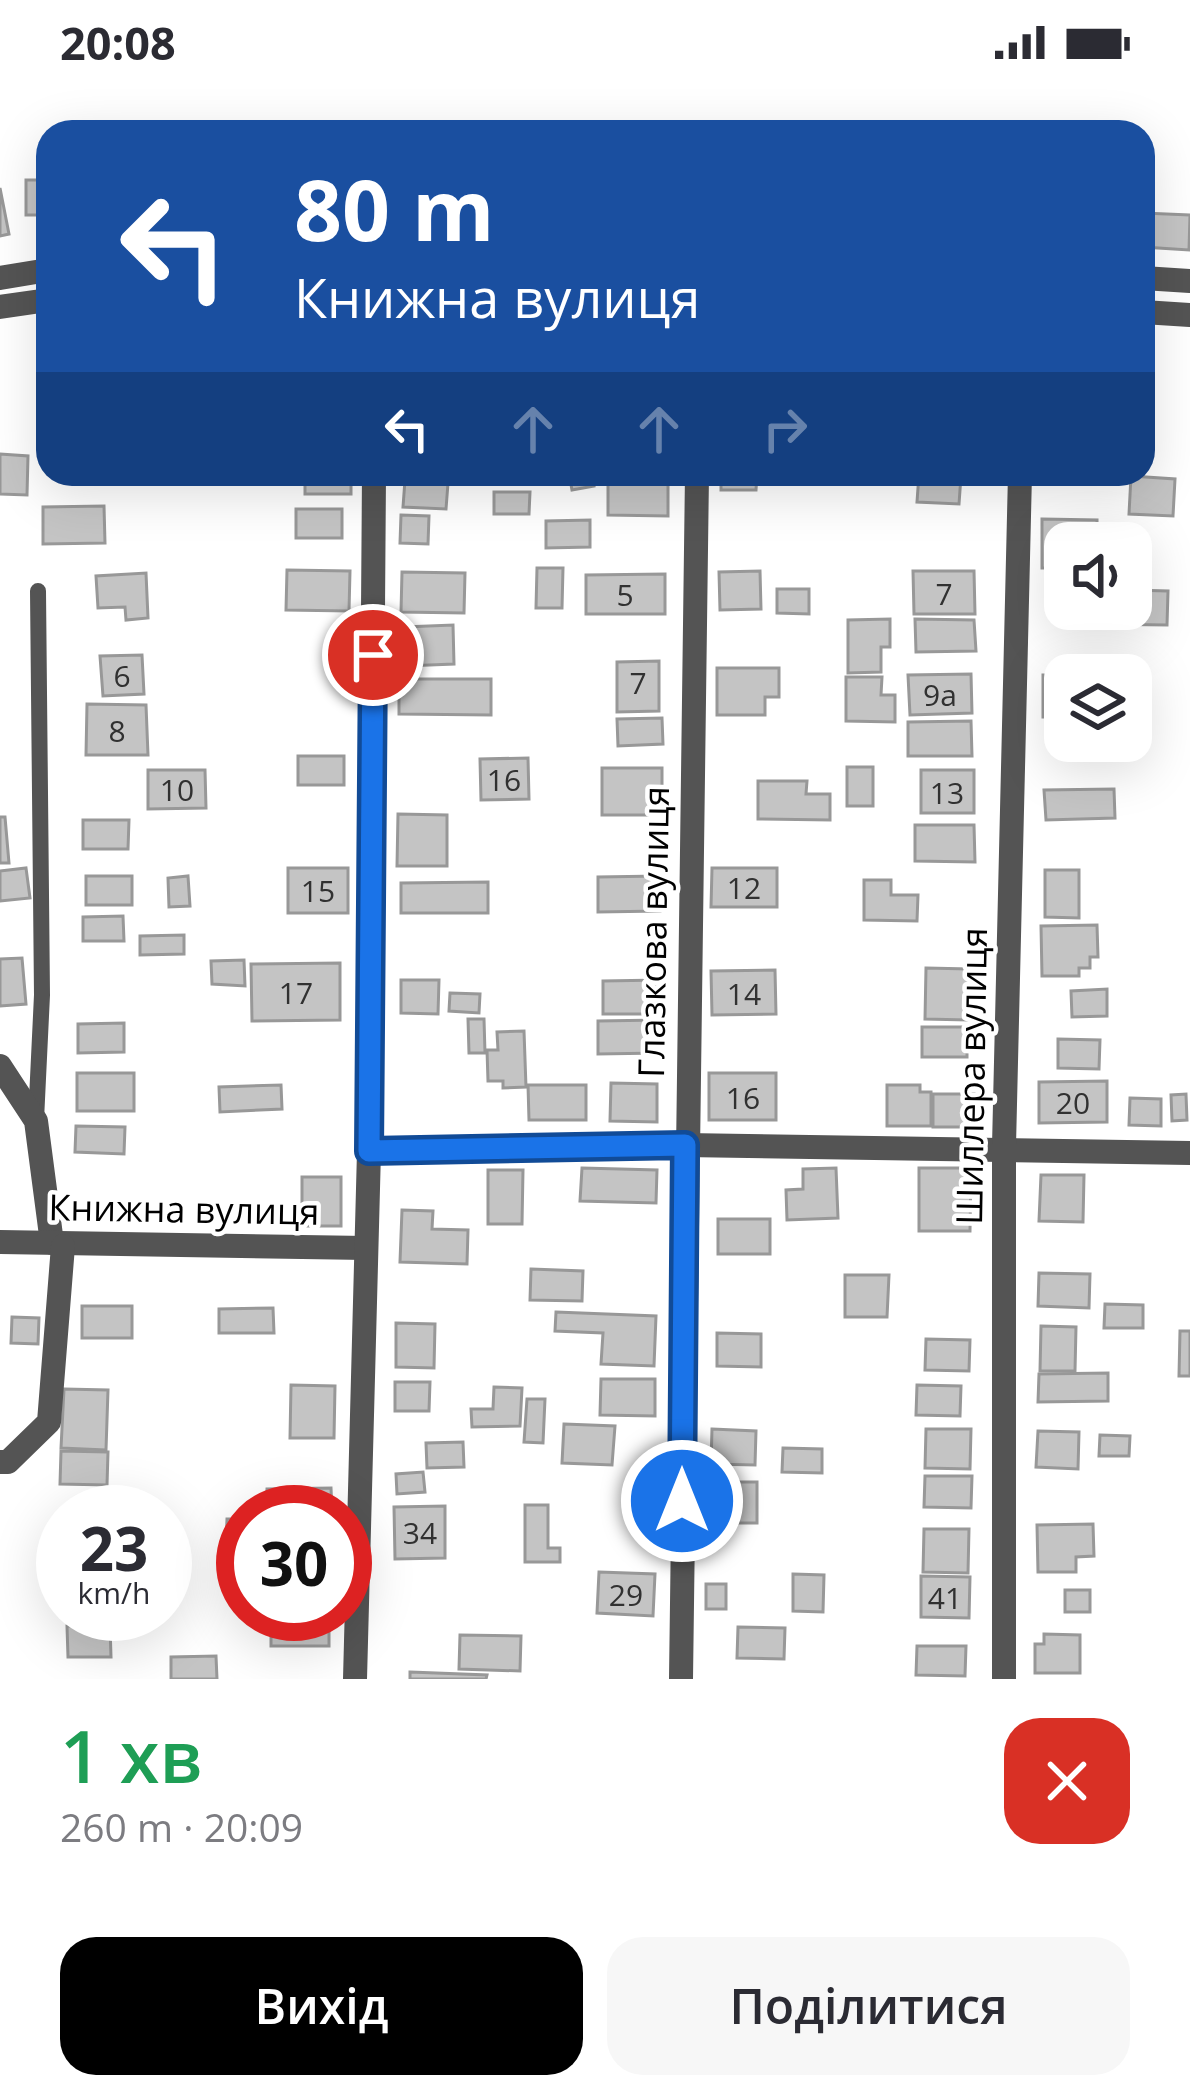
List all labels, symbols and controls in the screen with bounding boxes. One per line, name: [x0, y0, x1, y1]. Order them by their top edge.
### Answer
text: 20:08: [60, 12, 176, 73]
text: 80 m: [294, 151, 494, 266]
icon: left: [96, 168, 252, 324]
text: Книжна вулиця: [294, 260, 700, 334]
icon: left: [374, 396, 440, 462]
icon: ahead: [500, 396, 566, 462]
icon: ahead: [626, 396, 692, 462]
icon: right: [752, 396, 818, 462]
map controls: [1044, 522, 1152, 762]
button: sound: [1044, 522, 1152, 630]
house number: 7: [935, 573, 953, 614]
house number: 5: [616, 574, 634, 615]
pin: [322, 604, 424, 706]
icon: arrive: [340, 622, 406, 688]
button: layers: [1044, 654, 1152, 762]
house number: 6: [113, 655, 131, 696]
house number: 7: [629, 662, 647, 703]
house number: 9а: [923, 674, 957, 715]
house number: 8: [108, 710, 126, 751]
house number: 16: [487, 759, 521, 800]
house number: 10: [160, 769, 194, 810]
house number: 13: [930, 772, 964, 813]
street label: Глазкова вулиця: [626, 786, 680, 1078]
house number: 12: [727, 867, 761, 908]
house number: 15: [301, 870, 335, 911]
street label: Шиллера вулиця: [944, 927, 998, 1225]
house number: 17: [279, 972, 313, 1013]
house number: 14: [727, 973, 761, 1014]
house number: 16: [726, 1077, 760, 1118]
house number: 20: [1056, 1082, 1090, 1123]
street label: Книжна вулиця: [48, 1182, 320, 1236]
position arrow: [619, 1438, 745, 1564]
speed limit sign: 30: [216, 1485, 372, 1641]
text: 23: [80, 1507, 148, 1589]
house number: 34: [403, 1512, 437, 1553]
text: km/h: [78, 1572, 150, 1613]
house number: 29: [609, 1574, 643, 1615]
house number: 41: [928, 1577, 962, 1618]
text: 1 хв: [60, 1706, 203, 1804]
button: close: [1004, 1718, 1130, 1844]
text: 260 m · 20:09: [60, 1800, 303, 1853]
button: Вихід: [60, 1937, 583, 2075]
button: Поділитися: [607, 1937, 1130, 2075]

